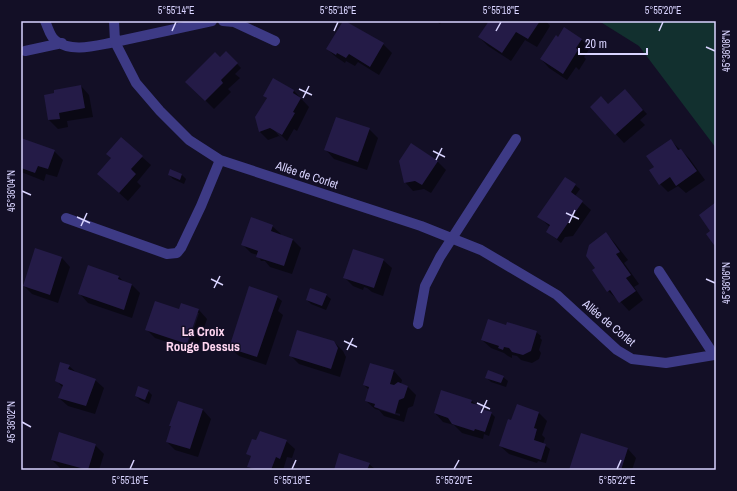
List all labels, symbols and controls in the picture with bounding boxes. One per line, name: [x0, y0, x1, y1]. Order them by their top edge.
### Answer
text: 5°55'14"E: [158, 4, 194, 17]
text: 5°55'16"E: [320, 4, 356, 17]
text: 5°55'18"E: [483, 4, 519, 17]
text: 5°55'20"E: [645, 4, 681, 17]
scale bar: [579, 30, 647, 56]
text: 45°36'08"N: [720, 30, 733, 72]
text: 20 m: [585, 36, 607, 52]
street label: Allée de Corlet: [273, 157, 340, 193]
text: 45°36'04"N: [5, 170, 18, 212]
text: 45°36'06"N: [720, 262, 733, 304]
street label: Allée de Corlet: [578, 295, 639, 350]
district label: La Croix Rouge Dessus: [166, 323, 240, 355]
text: 45°36'02"N: [5, 401, 18, 443]
text: 5°55'16"E: [112, 474, 148, 487]
text: 5°55'18"E: [274, 474, 310, 487]
text: 5°55'20"E: [436, 474, 472, 487]
text: 5°55'22"E: [599, 474, 635, 487]

